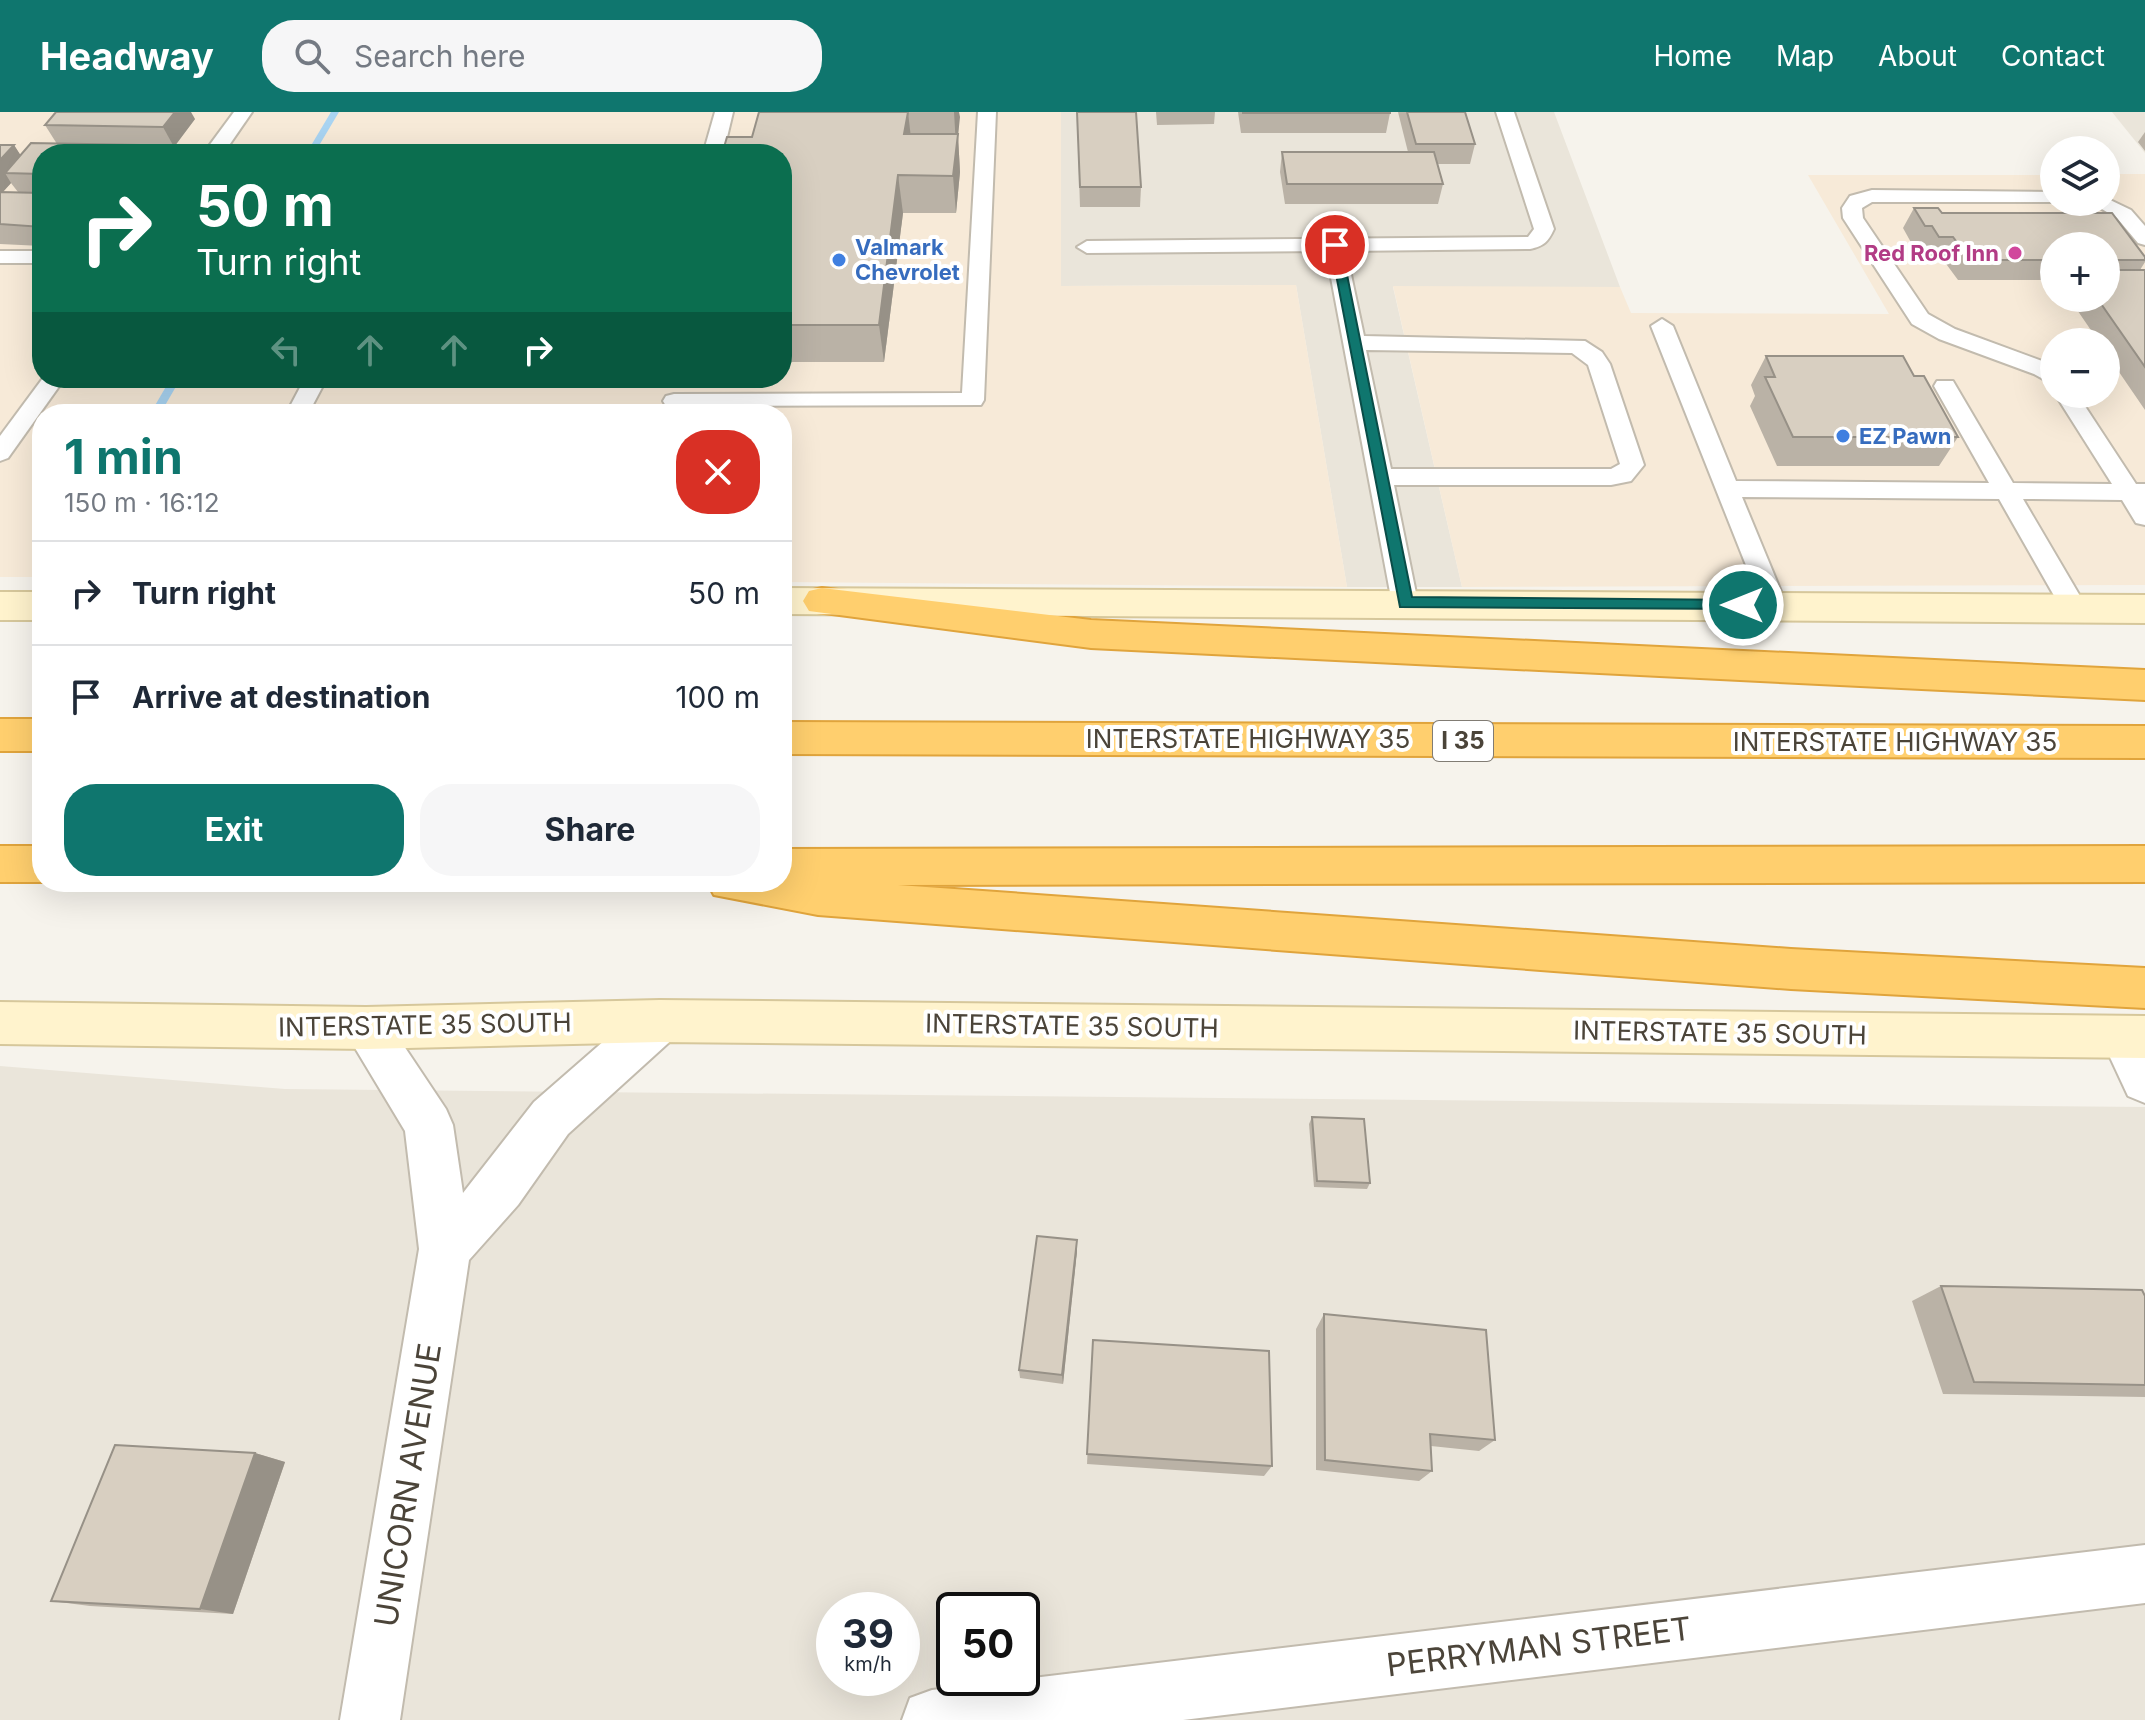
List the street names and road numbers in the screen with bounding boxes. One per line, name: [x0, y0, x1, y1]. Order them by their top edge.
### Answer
road number: I 35: [1433, 721, 1493, 761]
street label: INTERSTATE HIGHWAY 35: [1086, 723, 1410, 754]
street label: INTERSTATE HIGHWAY 35: [1733, 726, 2057, 757]
street label: INTERSTATE 35 SOUTH: [278, 1006, 572, 1043]
street label: INTERSTATE 35 SOUTH: [925, 1007, 1219, 1044]
street label: INTERSTATE 35 SOUTH: [1573, 1014, 1867, 1051]
street label: UNICORN AVENUE: [366, 1340, 449, 1629]
street label: PERRYMAN STREET: [1384, 1608, 1694, 1685]

